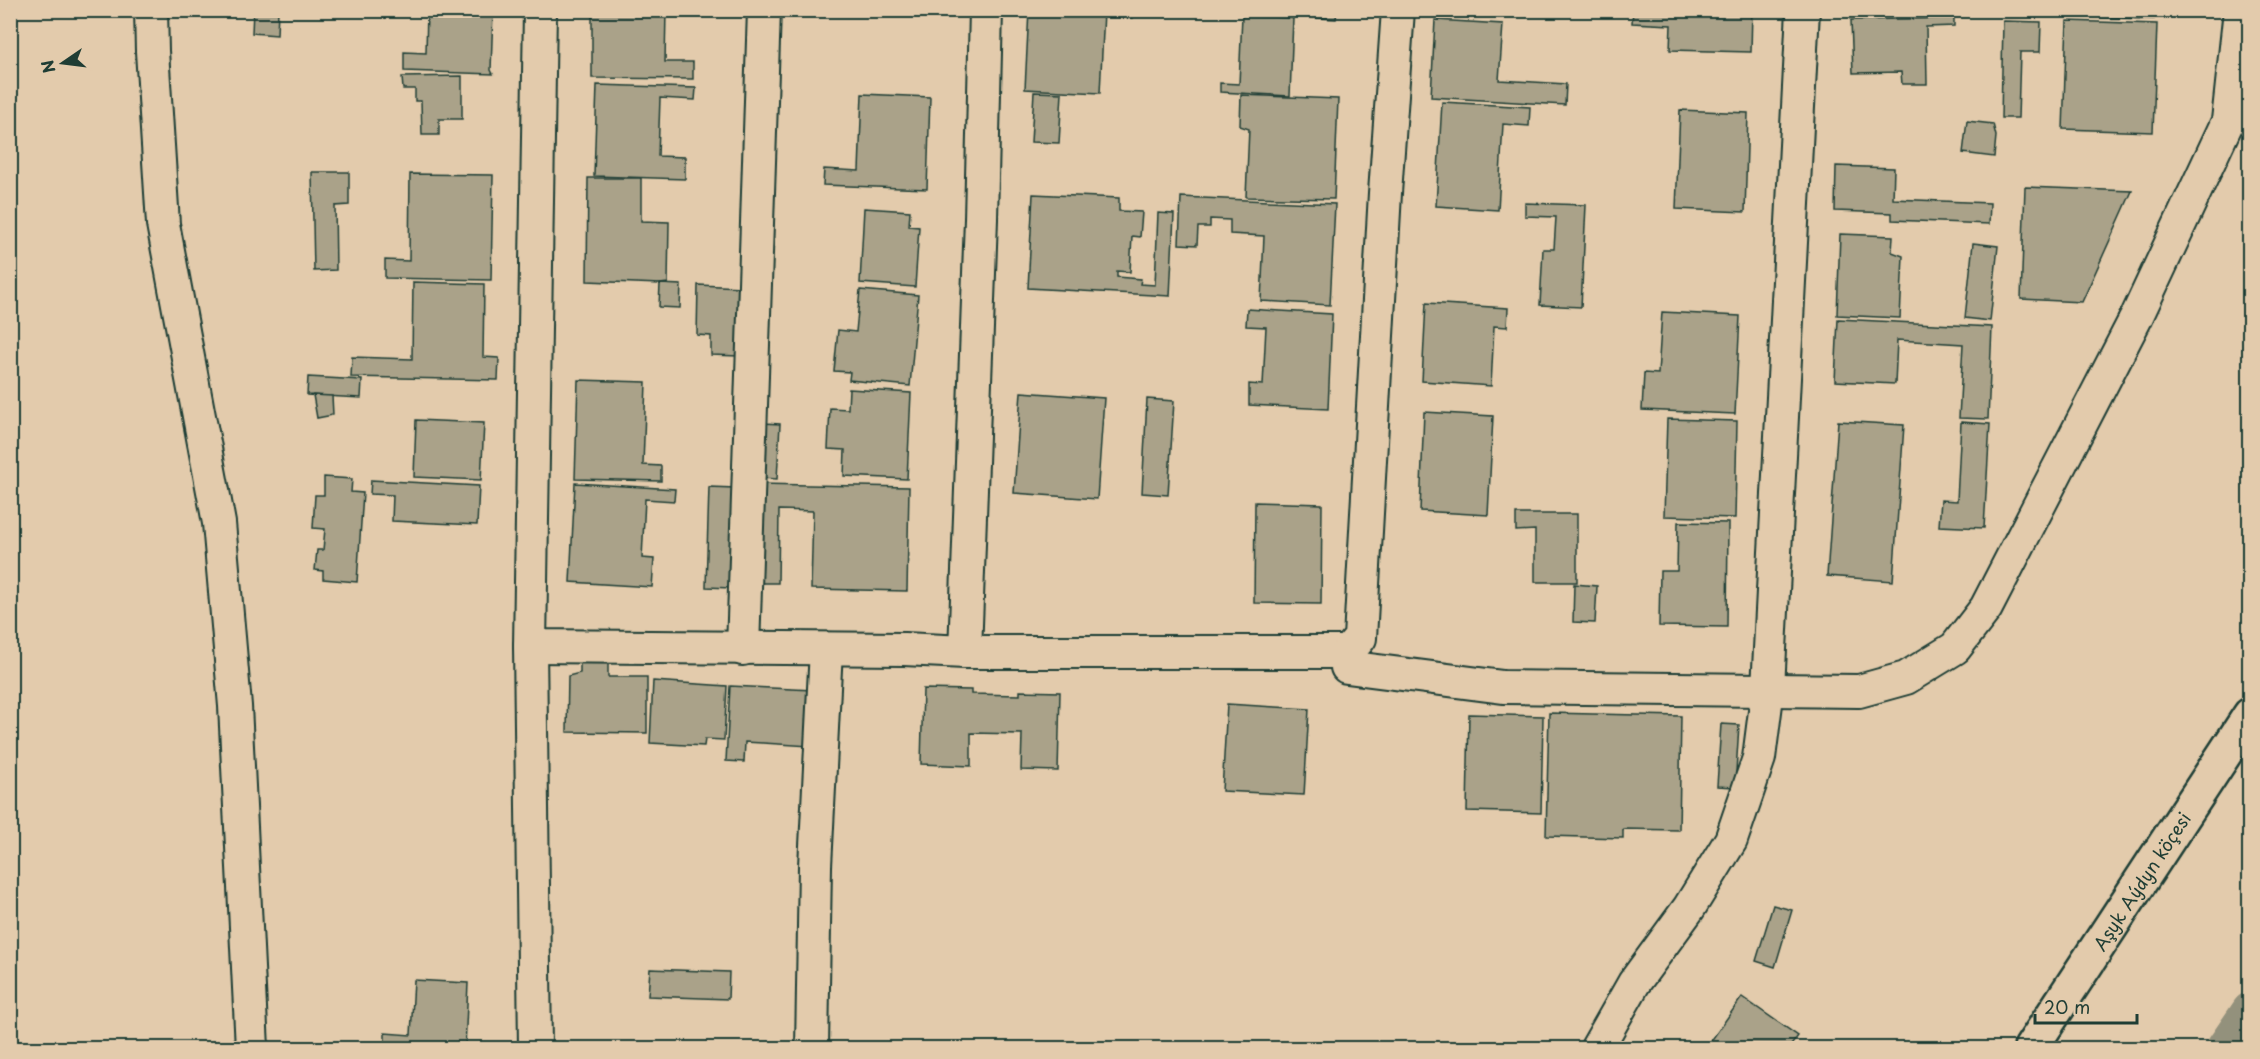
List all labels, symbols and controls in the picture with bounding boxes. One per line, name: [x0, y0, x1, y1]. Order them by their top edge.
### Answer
north arrow: [33, 33, 93, 93]
text: N: [34, 58, 61, 76]
street label: Aşyk Aýdyn köçesi: [2085, 806, 2196, 955]
scale bar: [2035, 987, 2137, 1025]
text: 20 m: [2044, 993, 2090, 1020]

